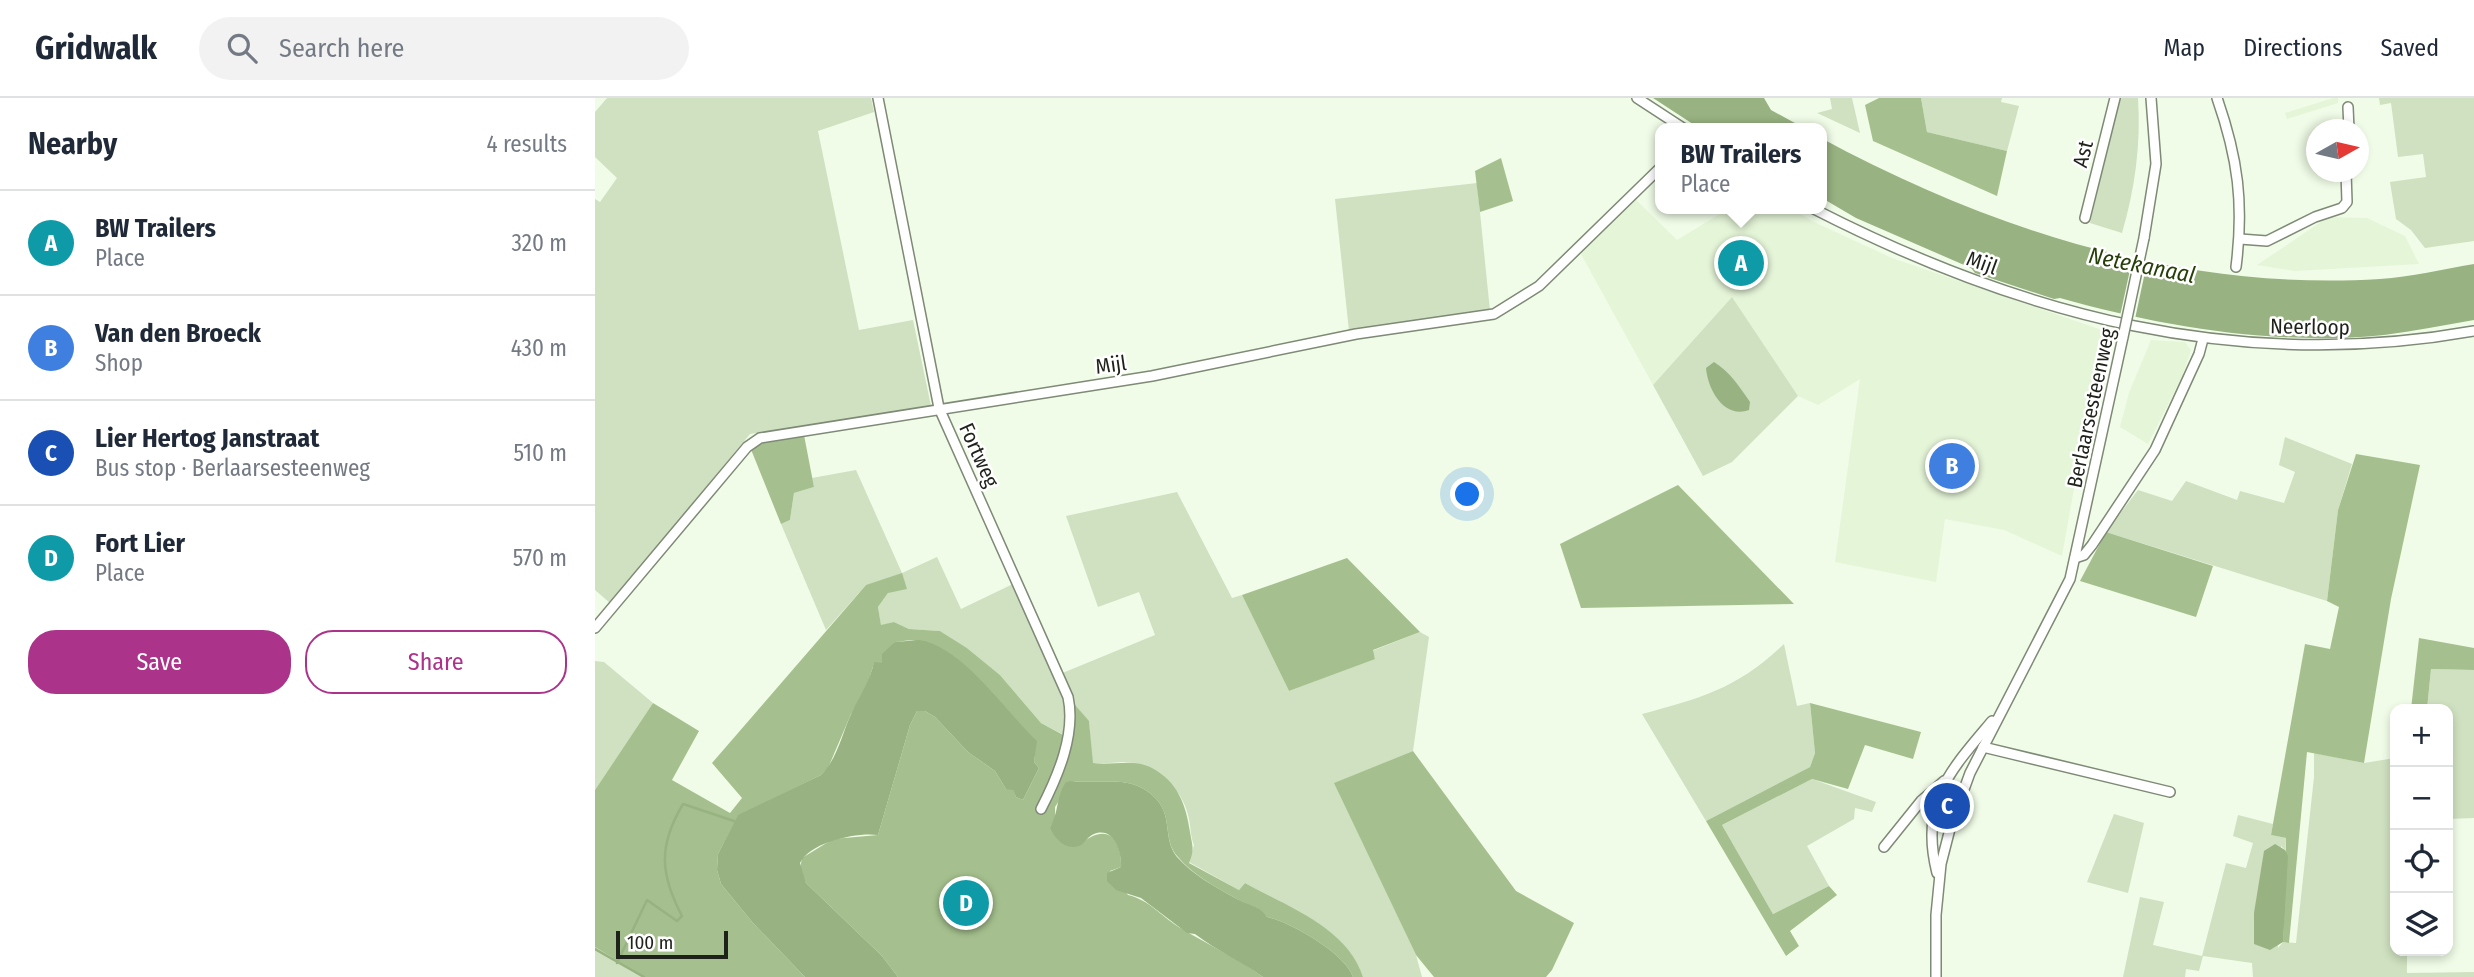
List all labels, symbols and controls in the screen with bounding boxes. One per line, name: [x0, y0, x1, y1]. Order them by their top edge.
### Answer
search box: [199, 17, 689, 80]
text: Gridwalk: [35, 28, 157, 68]
icon: search: [223, 29, 261, 67]
text: Search here: [279, 33, 404, 64]
text: Map: [2164, 34, 2205, 62]
text: Directions: [2243, 34, 2342, 62]
text: Saved: [2380, 34, 2439, 62]
north arrow: [2306, 119, 2369, 182]
popup: [1655, 123, 1827, 214]
text: Nearby: [28, 126, 117, 162]
text: 4 results: [486, 130, 567, 158]
street label: Ast: [2067, 138, 2099, 170]
text: BW Trailers: [1681, 139, 1801, 170]
text: Place: [1681, 170, 1730, 198]
text: BW Trailers: [95, 213, 216, 244]
text: A: [45, 229, 57, 257]
text: 320 m: [512, 229, 567, 257]
pin: A: [1718, 237, 1764, 289]
water label: Netekanaal: [2086, 241, 2198, 289]
text: Place: [95, 244, 145, 272]
street label: Mijl: [1963, 245, 2001, 281]
street label: Neerloop: [2270, 313, 2350, 341]
text: Van den Broeck: [95, 318, 261, 349]
street label: Berlaarsesteenweg: [2061, 326, 2121, 490]
text: B: [45, 334, 57, 362]
text: 430 m: [511, 334, 567, 362]
text: Shop: [95, 349, 143, 377]
street label: Mijl: [1094, 350, 1129, 380]
street label: Fortweg: [953, 419, 1005, 491]
text: Lier Hertog Janstraat: [95, 423, 319, 454]
text: C: [45, 439, 57, 467]
text: 510 m: [514, 439, 567, 467]
pin: B: [1929, 440, 1975, 492]
text: Bus stop · Berlaarsesteenweg: [95, 454, 370, 482]
your location: [1450, 477, 1484, 511]
text: Fort Lier: [95, 528, 185, 559]
text: D: [44, 544, 58, 572]
text: 570 m: [513, 544, 567, 572]
text: Place: [95, 559, 145, 587]
button: Save: [28, 630, 291, 694]
button: Share: [305, 630, 567, 694]
map controls: [2390, 704, 2453, 956]
button: +: [2390, 704, 2453, 767]
button: −: [2390, 767, 2453, 830]
pin: C: [1924, 780, 1970, 832]
button: locate: [2390, 830, 2453, 893]
pin: D: [943, 877, 989, 929]
button: layers: [2390, 893, 2453, 956]
scale bar: [616, 928, 728, 960]
text: 100 m: [627, 931, 673, 954]

